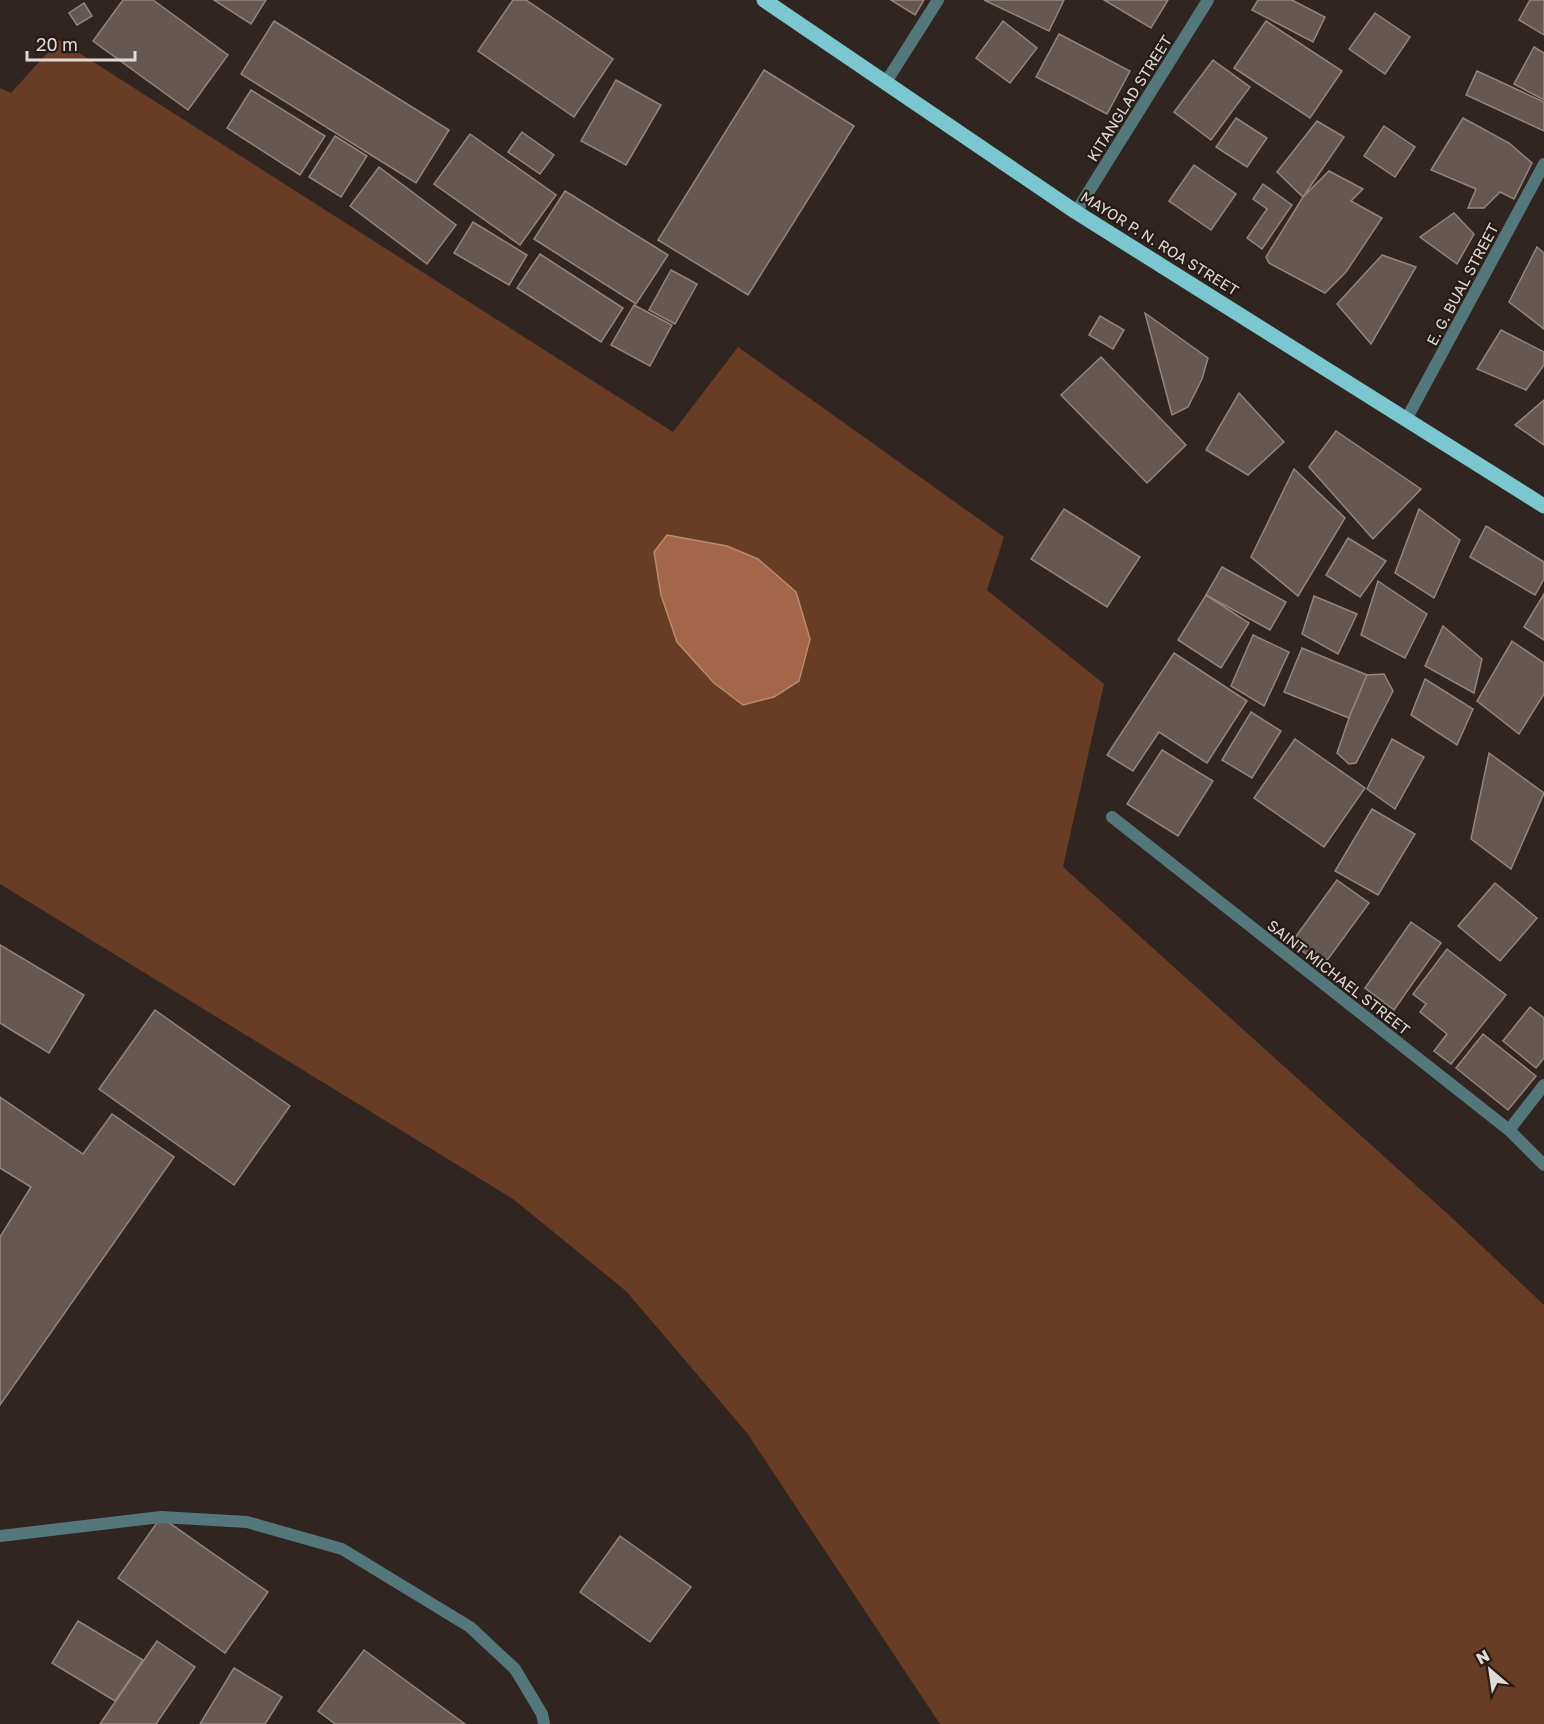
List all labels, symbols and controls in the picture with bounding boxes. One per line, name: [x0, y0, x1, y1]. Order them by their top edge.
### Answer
scale bar: [27, 24, 135, 62]
street label: KITANGLAD STREET: [1083, 32, 1175, 164]
text: 20 m: [36, 33, 78, 55]
street label: MAYOR P. N. ROA STREET: [1078, 187, 1242, 299]
street label: E. G. BUAL STREET: [1422, 220, 1502, 348]
street label: SAINT MICHAEL STREET: [1264, 916, 1414, 1038]
north arrow: [1460, 1640, 1520, 1700]
text: N: [1473, 1645, 1493, 1669]

